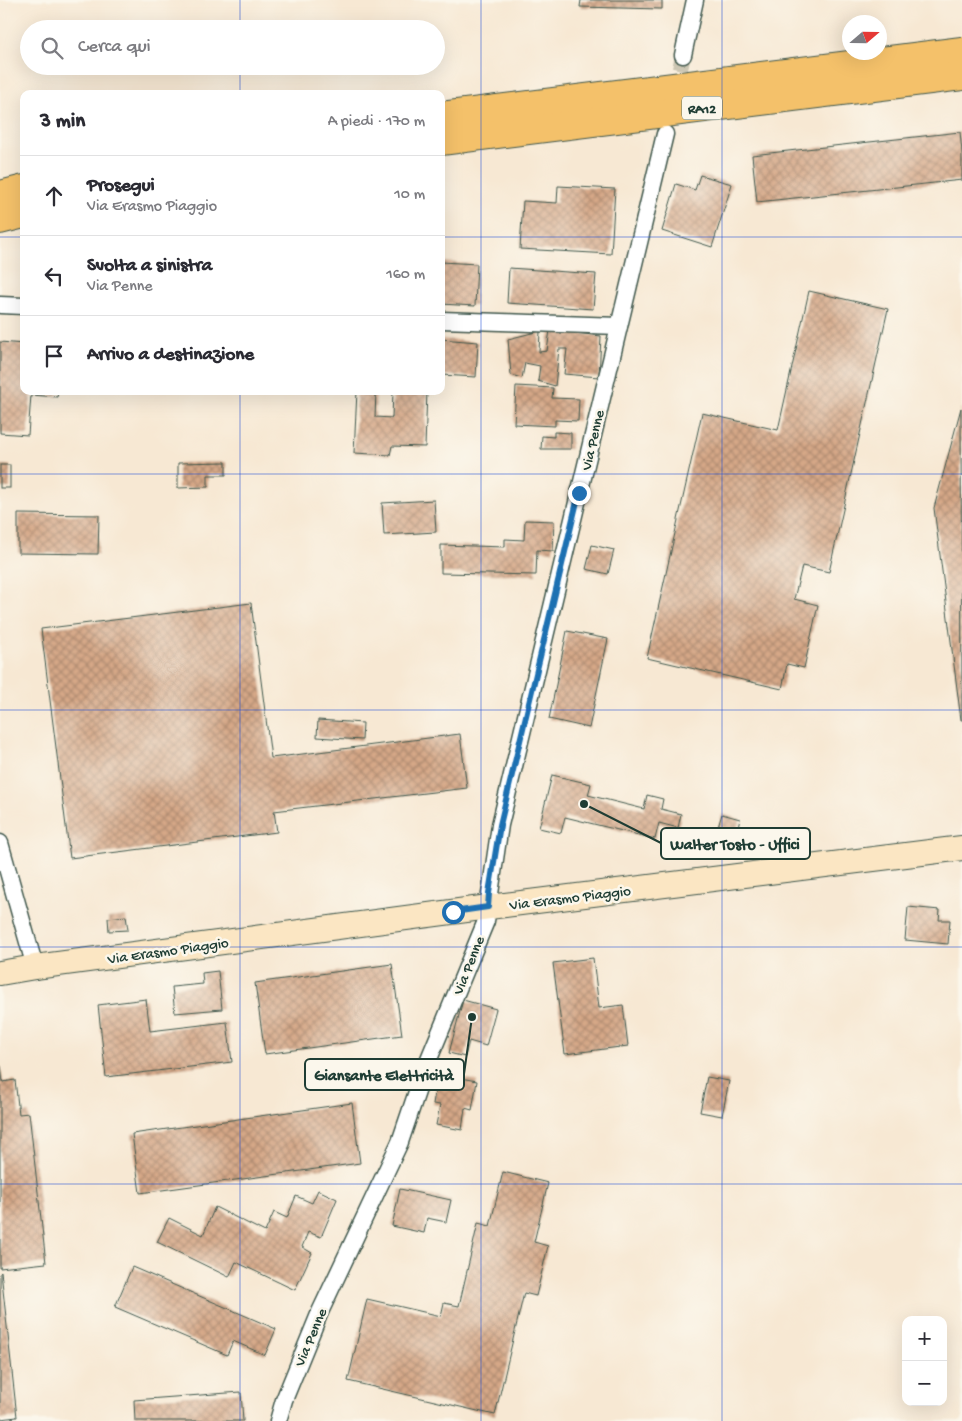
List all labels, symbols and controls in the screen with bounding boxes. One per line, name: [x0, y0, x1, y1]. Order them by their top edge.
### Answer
north arrow: [842, 15, 887, 60]
search box: [20, 20, 445, 75]
icon: search: [38, 34, 66, 62]
text: Cerca qui: [78, 36, 151, 59]
road number: RA12: [682, 96, 722, 120]
text: 3 min: [40, 110, 85, 135]
text: A piedi · 170 m: [328, 113, 425, 132]
text: Prosegui: [87, 175, 155, 198]
icon: ahead: [40, 182, 68, 210]
text: 10 m: [394, 186, 425, 205]
text: Via Erasmo Piaggio: [87, 198, 217, 217]
text: Svolta a sinistra: [87, 255, 212, 278]
icon: left: [40, 262, 68, 290]
text: 160 m: [386, 266, 425, 285]
text: Via Penne: [87, 278, 153, 297]
icon: arrive: [40, 342, 68, 370]
text: Arrivo a destinazione: [87, 344, 254, 367]
street label: Via Penne: [578, 408, 610, 473]
route end: [568, 482, 591, 505]
callout: Walter Tosto - Uffici: [661, 828, 810, 859]
text: Walter Tosto - Uffici: [669, 836, 800, 856]
street label: Via Erasmo Piaggio: [508, 883, 632, 915]
route start: [442, 901, 465, 924]
street label: Via Penne: [450, 934, 490, 999]
street label: Via Erasmo Piaggio: [106, 935, 230, 970]
callout: Giansante Elettricità: [305, 1059, 464, 1090]
text: Giansante Elettricità: [314, 1068, 455, 1087]
street label: Via Penne: [291, 1306, 332, 1371]
map controls: [902, 1316, 947, 1406]
button: +: [902, 1316, 947, 1361]
button: −: [902, 1361, 947, 1406]

